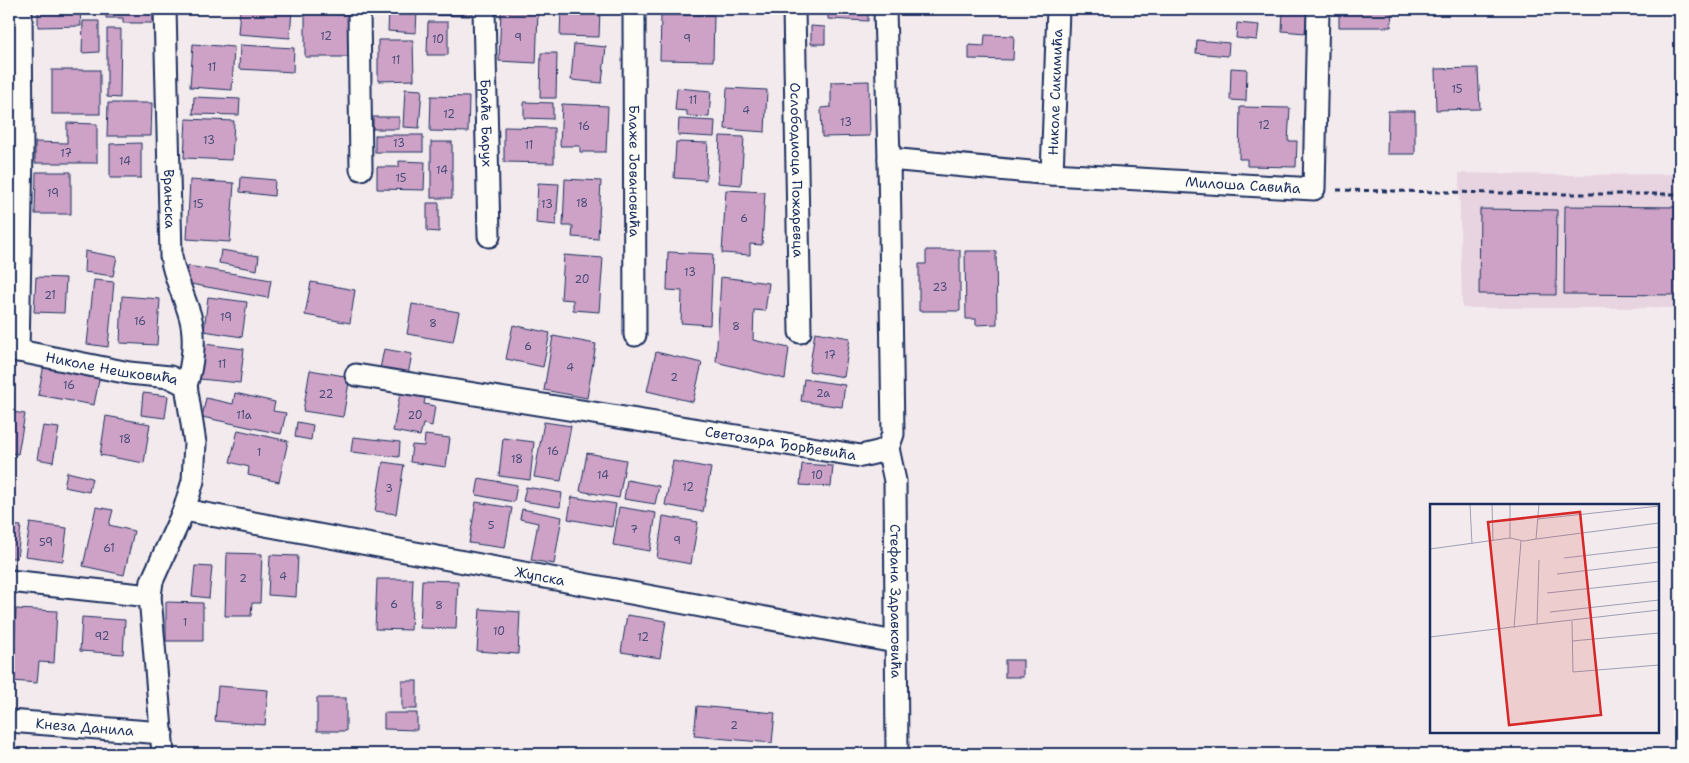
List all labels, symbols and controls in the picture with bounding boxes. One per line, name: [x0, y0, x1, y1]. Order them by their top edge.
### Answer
street label: Николе Сикимића: [1044, 28, 1066, 156]
house number: 12: [320, 29, 332, 44]
house number: 9: [514, 30, 522, 45]
house number: 9: [683, 31, 691, 46]
house number: 10: [432, 32, 444, 47]
house number: 11: [392, 53, 400, 68]
house number: 11: [208, 60, 216, 75]
street label: Браће Барух: [477, 79, 496, 167]
street label: Ослободиоца Пожаревца: [786, 82, 808, 258]
house number: 15: [1451, 82, 1463, 97]
house number: 11: [689, 93, 697, 108]
house number: 4: [742, 103, 750, 118]
street label: Блаже Јовановића: [625, 105, 644, 238]
house number: 12: [443, 107, 455, 122]
house number: 13: [840, 115, 852, 130]
house number: 12: [1258, 118, 1270, 133]
house number: 16: [578, 119, 590, 134]
house number: 13: [203, 133, 215, 148]
house number: 13: [393, 136, 405, 151]
house number: 11: [525, 138, 533, 153]
house number: 17: [60, 146, 72, 161]
house number: 14: [119, 154, 131, 169]
house number: 14: [436, 163, 448, 178]
street label: Врањска: [160, 169, 179, 229]
house number: 15: [395, 171, 407, 186]
street label: Милоша Савића: [1185, 173, 1302, 197]
house number: 19: [47, 186, 59, 201]
house number: 18: [576, 196, 588, 211]
house number: 15: [192, 197, 204, 212]
house number: 13: [541, 197, 553, 212]
house number: 6: [740, 211, 748, 226]
house number: 13: [684, 265, 696, 280]
house number: 20: [574, 272, 590, 287]
house number: 23: [933, 280, 947, 295]
house number: 21: [44, 288, 56, 303]
house number: 19: [220, 310, 232, 325]
house number: 16: [134, 314, 146, 329]
house number: 8: [429, 316, 437, 331]
house number: 8: [732, 319, 740, 334]
house number: 6: [524, 339, 532, 354]
street label: Николе Нешковића: [44, 348, 182, 389]
house number: 17: [824, 348, 836, 363]
house number: 11: [218, 357, 226, 372]
house number: 4: [566, 360, 574, 375]
house number: 2: [670, 370, 678, 385]
house number: 16: [63, 378, 75, 393]
house number: 2a: [816, 386, 830, 401]
house number: 22: [319, 387, 333, 402]
house number: 11a: [236, 408, 252, 423]
house number: 20: [407, 408, 423, 423]
street label: Светозара Ђорђевића: [704, 422, 858, 464]
house number: 18: [119, 432, 131, 447]
house number: 16: [547, 444, 559, 459]
house number: 1: [257, 445, 261, 460]
house number: 18: [511, 452, 523, 467]
house number: 14: [597, 468, 609, 483]
house number: 10: [811, 468, 823, 483]
house number: 12: [682, 480, 694, 495]
house number: 3: [385, 481, 393, 496]
inset map: [1430, 504, 1659, 733]
house number: 5: [488, 518, 495, 533]
house number: 7: [630, 522, 638, 537]
street label: Стефана Здравковића: [886, 524, 905, 679]
house number: 9: [673, 533, 681, 548]
house number: 59: [39, 535, 53, 550]
house number: 61: [103, 541, 115, 556]
street label: Жупска: [513, 563, 567, 590]
house number: 4: [279, 569, 287, 584]
house number: 2: [239, 571, 247, 586]
house number: 6: [390, 597, 398, 612]
house number: 8: [435, 598, 443, 613]
house number: 1: [183, 615, 187, 630]
house number: 10: [493, 624, 505, 639]
house number: 92: [95, 629, 109, 644]
house number: 12: [637, 630, 649, 645]
street label: Кнеза Данила: [35, 714, 135, 740]
house number: 2: [730, 718, 738, 733]

